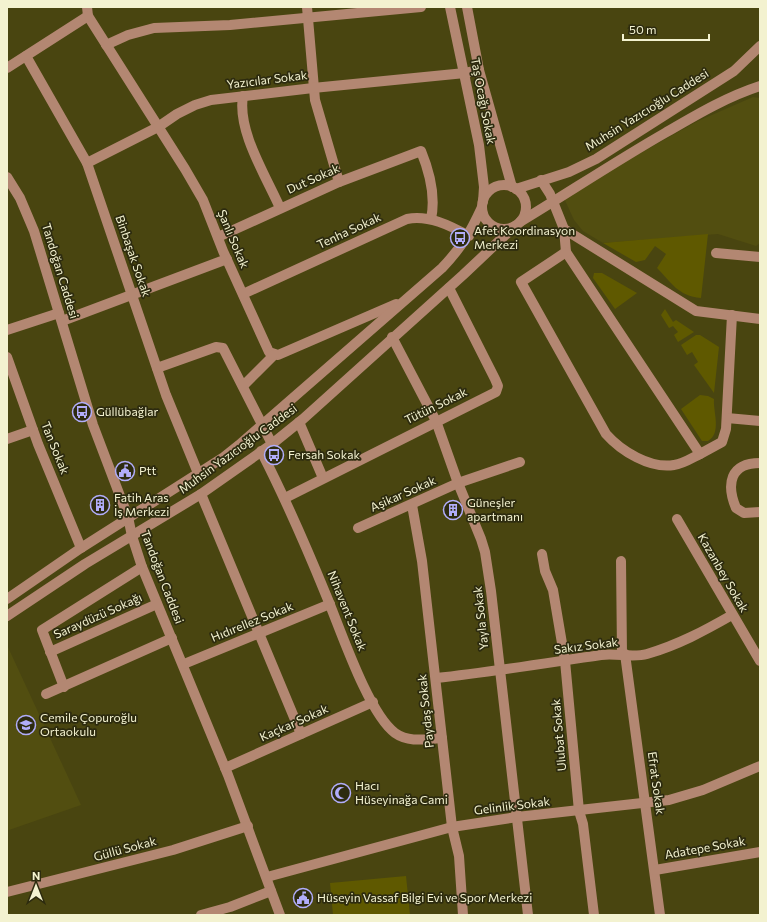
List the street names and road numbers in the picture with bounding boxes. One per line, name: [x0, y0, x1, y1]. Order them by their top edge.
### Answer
street label: Taş Ocağı Sokak: [469, 56, 499, 146]
street label: Muhsin Yazıcıoğlu Caddesi: [582, 65, 711, 153]
street label: Yazıcılar Sokak: [226, 67, 308, 91]
street label: Dut Sokak: [284, 160, 342, 196]
street label: Şanlı Sokak: [215, 207, 253, 270]
street label: Tenha Sokak: [314, 209, 383, 251]
street label: Binbaşak Sokak: [113, 213, 155, 299]
street label: Tandoğan Caddesi: [40, 221, 82, 320]
street label: Tütün Sokak: [402, 384, 469, 426]
street label: Muhsin Yazıcıoğlu Caddesi: [176, 401, 299, 496]
street label: Tan Sokak: [39, 419, 73, 476]
street label: Aşikar Sokak: [368, 472, 438, 514]
street label: Tandoğan Caddesi: [139, 528, 187, 625]
street label: Kazanbey Sokak: [696, 531, 752, 615]
street label: Nihavent Sokak: [326, 569, 371, 653]
street label: Yayla Sokak: [470, 585, 490, 651]
street label: Saraydüzü Sokağı: [51, 589, 144, 641]
street label: Hıdırellez Sokak: [209, 598, 295, 644]
street label: Sakız Sokak: [553, 634, 619, 656]
street label: Paydaş Sokak: [414, 673, 436, 749]
street label: Ulubat Sokak: [548, 698, 568, 772]
street label: Kaçkar Sokak: [257, 701, 331, 743]
street label: Efrat Sokak: [646, 751, 668, 816]
street label: Gelinlik Sokak: [473, 793, 551, 817]
street label: Güllü Sokak: [92, 833, 158, 863]
street label: Adatepe Sokak: [663, 833, 747, 861]

